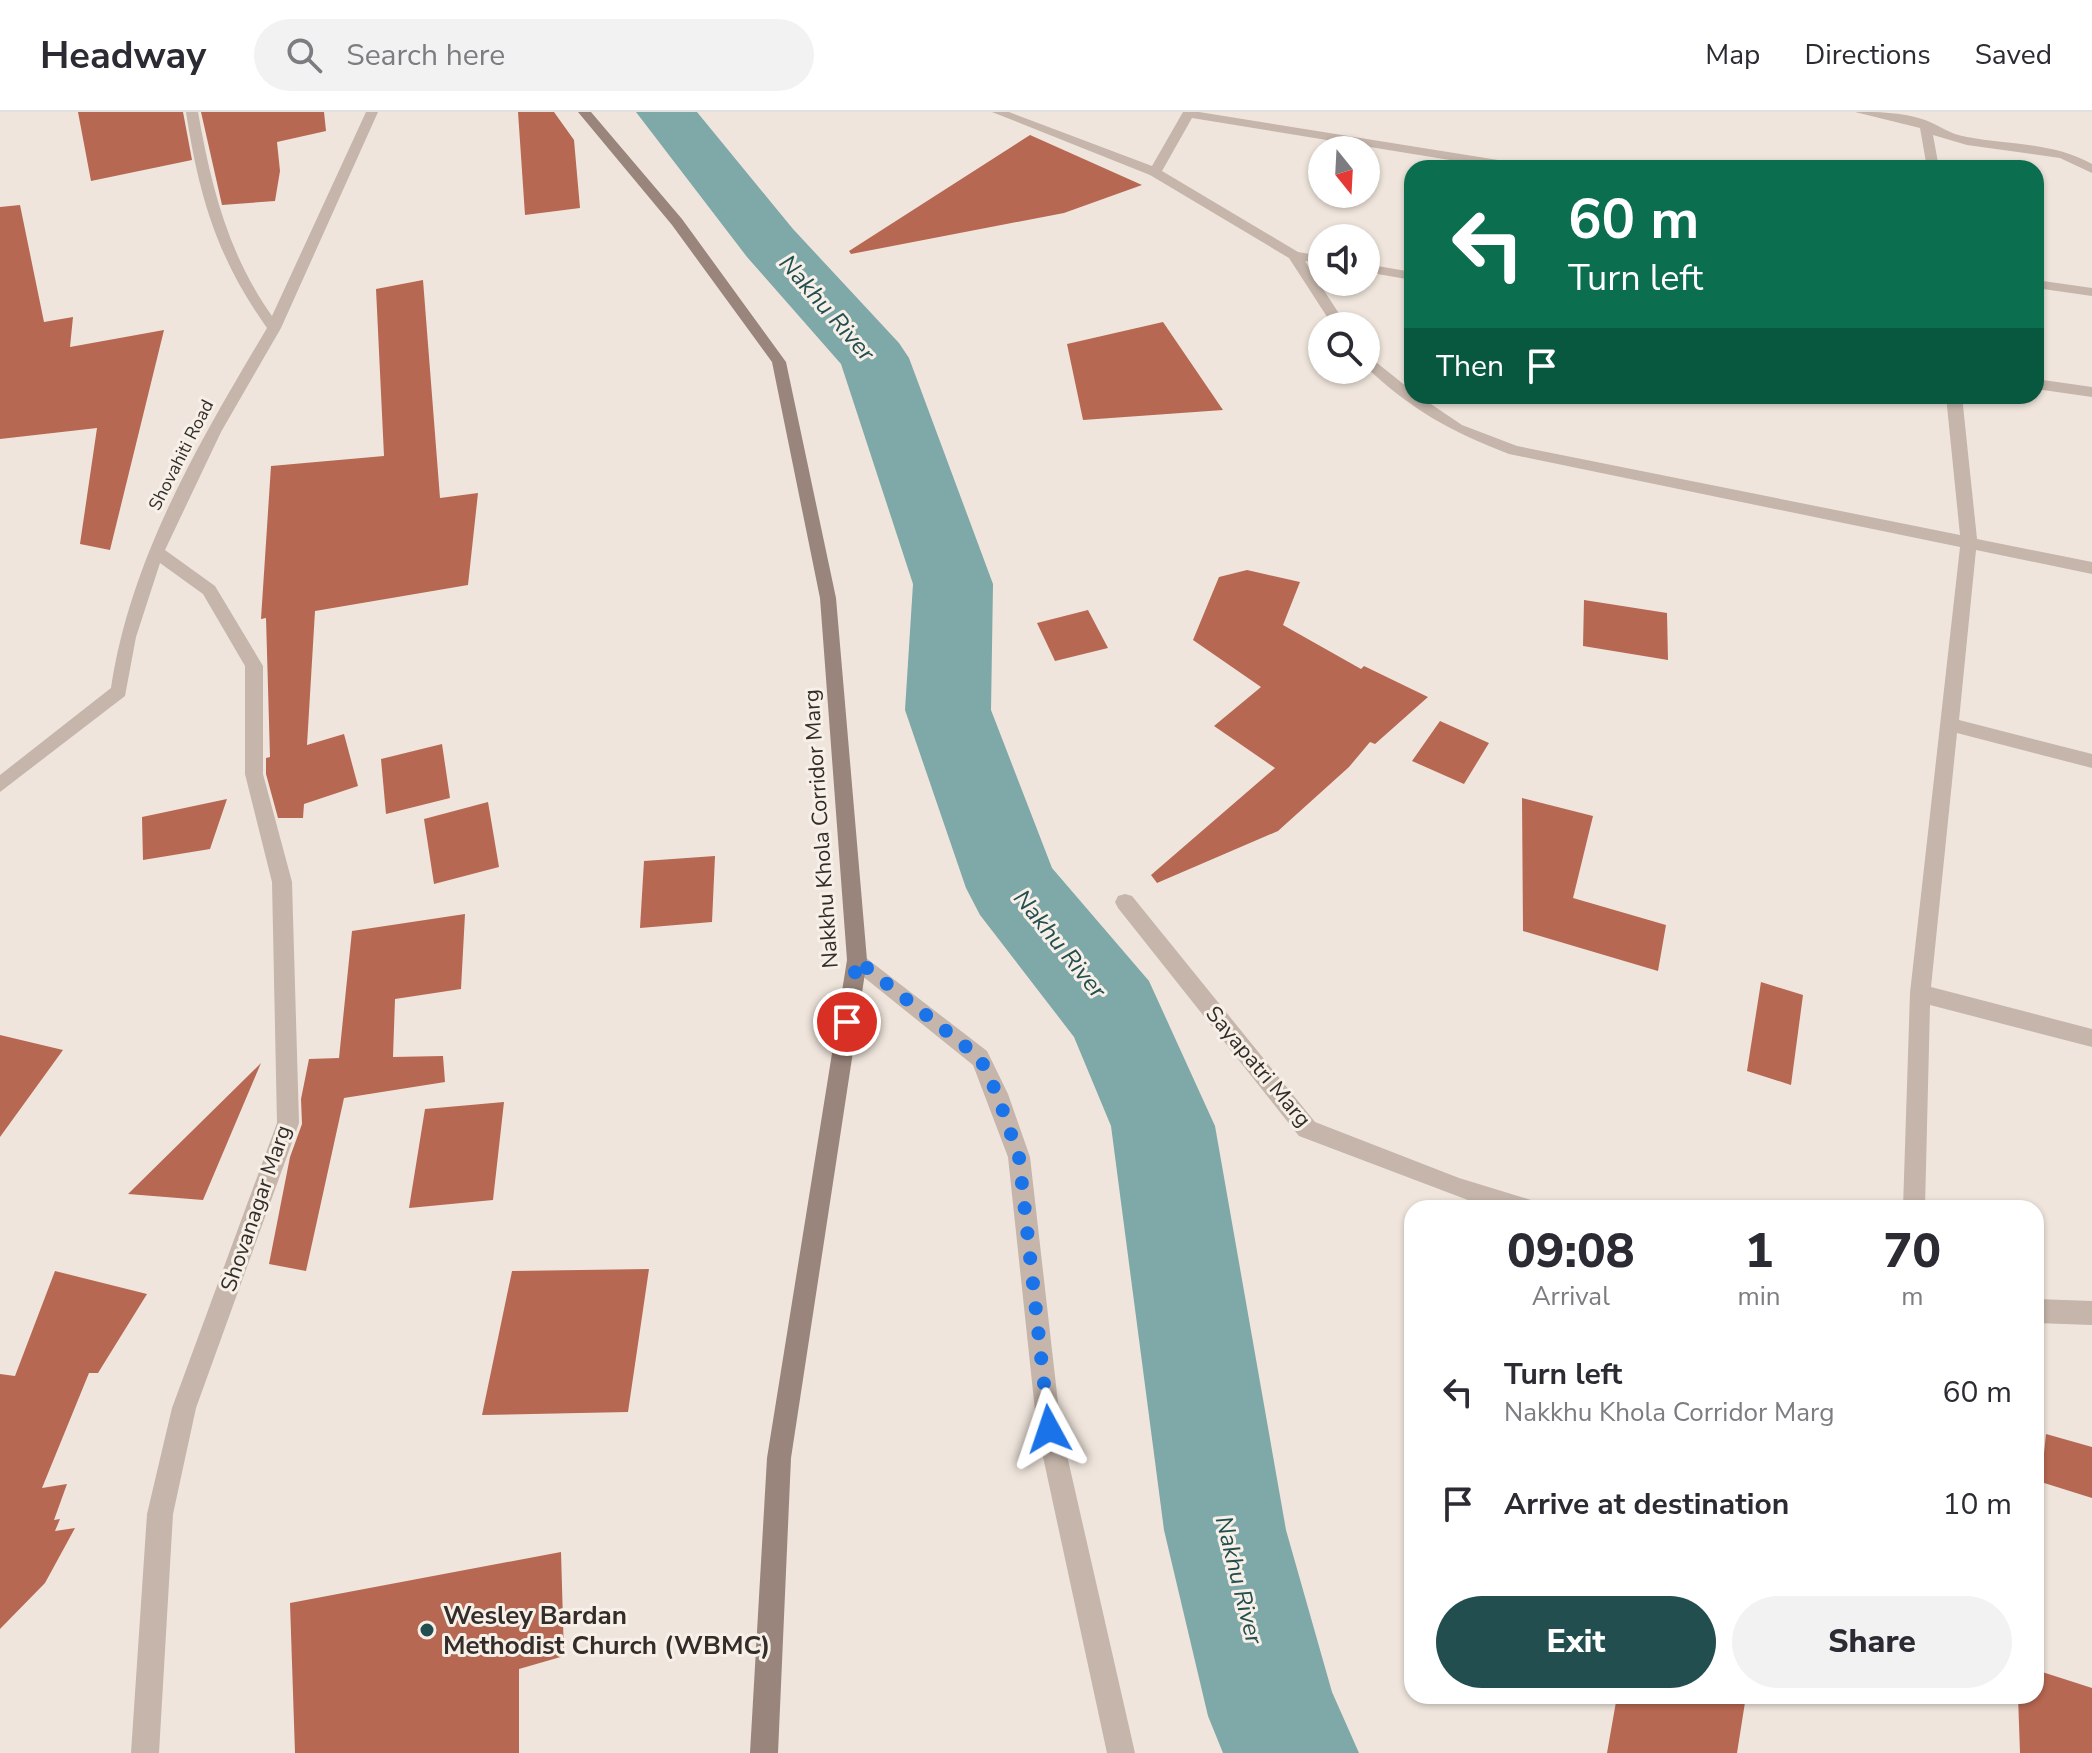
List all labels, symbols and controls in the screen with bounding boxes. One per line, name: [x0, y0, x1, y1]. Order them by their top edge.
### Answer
search box: [254, 19, 814, 91]
text: Headway: [40, 30, 206, 81]
icon: search: [282, 33, 326, 77]
text: Search here: [346, 35, 505, 76]
text: Map: [1705, 36, 1760, 74]
text: Directions: [1804, 36, 1931, 74]
text: Saved: [1975, 36, 2052, 74]
north arrow: [1308, 136, 1380, 208]
map controls: [1308, 136, 1380, 384]
text: 60 m: [1568, 181, 1699, 258]
icon: left: [1436, 192, 1540, 296]
button: sound: [1308, 224, 1380, 296]
water label: Nakhu River: [772, 248, 883, 369]
text: Turn left: [1568, 254, 1703, 303]
button: search: [1308, 312, 1380, 384]
icon: arrive: [1520, 344, 1564, 388]
text: Then: [1436, 346, 1504, 387]
street label: Shovahiti Road: [143, 396, 219, 514]
street label: Nakkhu Khola Corridor Marg: [796, 688, 846, 969]
water label: Nakhu River: [1006, 883, 1115, 1006]
pin: [813, 988, 881, 1056]
icon: arrive: [825, 1000, 869, 1044]
street label: Sayapatri Marg: [1199, 1000, 1318, 1134]
street label: Shovanagar Marg: [213, 1121, 298, 1296]
text: 09:08: [1507, 1218, 1635, 1284]
text: 1: [1745, 1218, 1773, 1284]
text: 70: [1883, 1218, 1941, 1284]
text: Arrival: [1532, 1279, 1610, 1314]
text: min: [1738, 1279, 1781, 1314]
text: m: [1901, 1279, 1923, 1314]
text: Turn left: [1504, 1354, 1622, 1395]
icon: left: [1436, 1370, 1480, 1414]
text: 60 m: [1943, 1372, 2012, 1413]
position arrow: [1007, 1387, 1091, 1471]
text: Nakkhu Khola Corridor Marg: [1504, 1395, 1834, 1430]
icon: arrive: [1436, 1482, 1480, 1526]
text: Arrive at destination: [1504, 1484, 1789, 1525]
text: 10 m: [1943, 1484, 2012, 1525]
water label: Nakhu River: [1208, 1513, 1271, 1649]
button: Exit: [1436, 1596, 1716, 1688]
button: Share: [1732, 1596, 2012, 1688]
place label: Wesley Bardan Methodist Church (WBMC): [443, 1598, 770, 1663]
marker: Wesley Bardan Methodist Church (WBMC): [418, 1621, 436, 1639]

